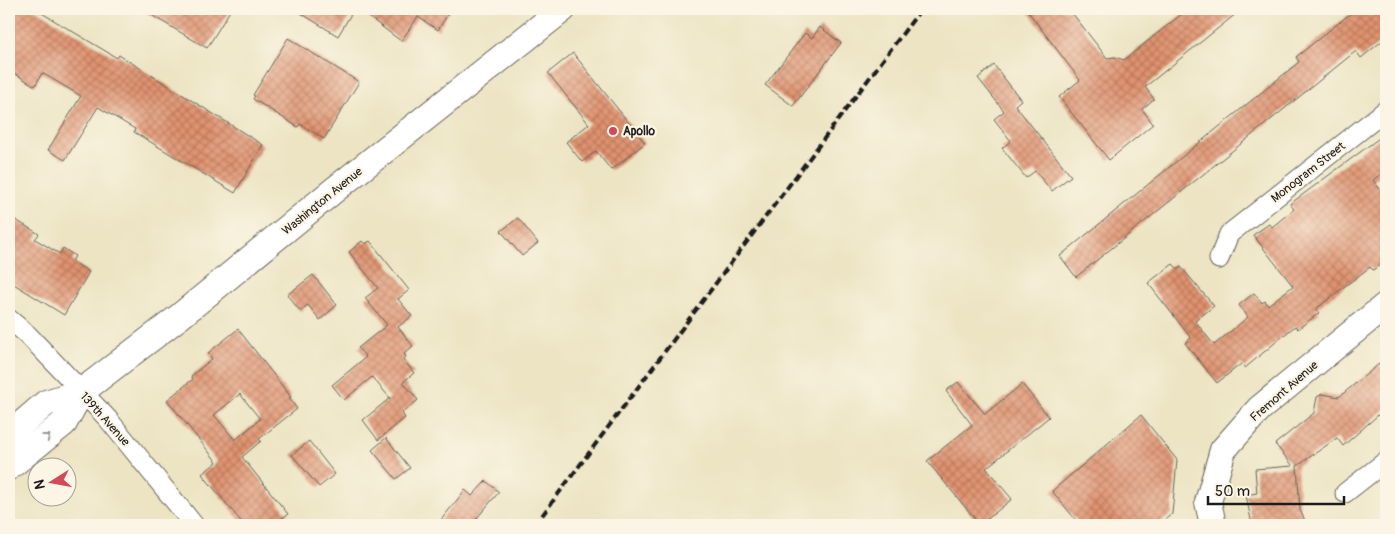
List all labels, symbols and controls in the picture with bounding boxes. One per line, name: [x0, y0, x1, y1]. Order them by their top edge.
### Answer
place label: Apollo: [623, 124, 656, 139]
marker: Apollo: [607, 125, 619, 137]
street label: Monogram Street: [1268, 139, 1349, 206]
street label: Washington Avenue: [279, 164, 366, 238]
street label: Fremont Avenue: [1247, 358, 1321, 425]
street label: 139th Avenue: [76, 389, 133, 450]
one-way arrow: [41, 434, 50, 442]
north arrow: [28, 456, 78, 506]
scale bar: [1208, 474, 1344, 506]
text: N: [30, 478, 49, 491]
text: 50 m: [1215, 482, 1250, 501]

